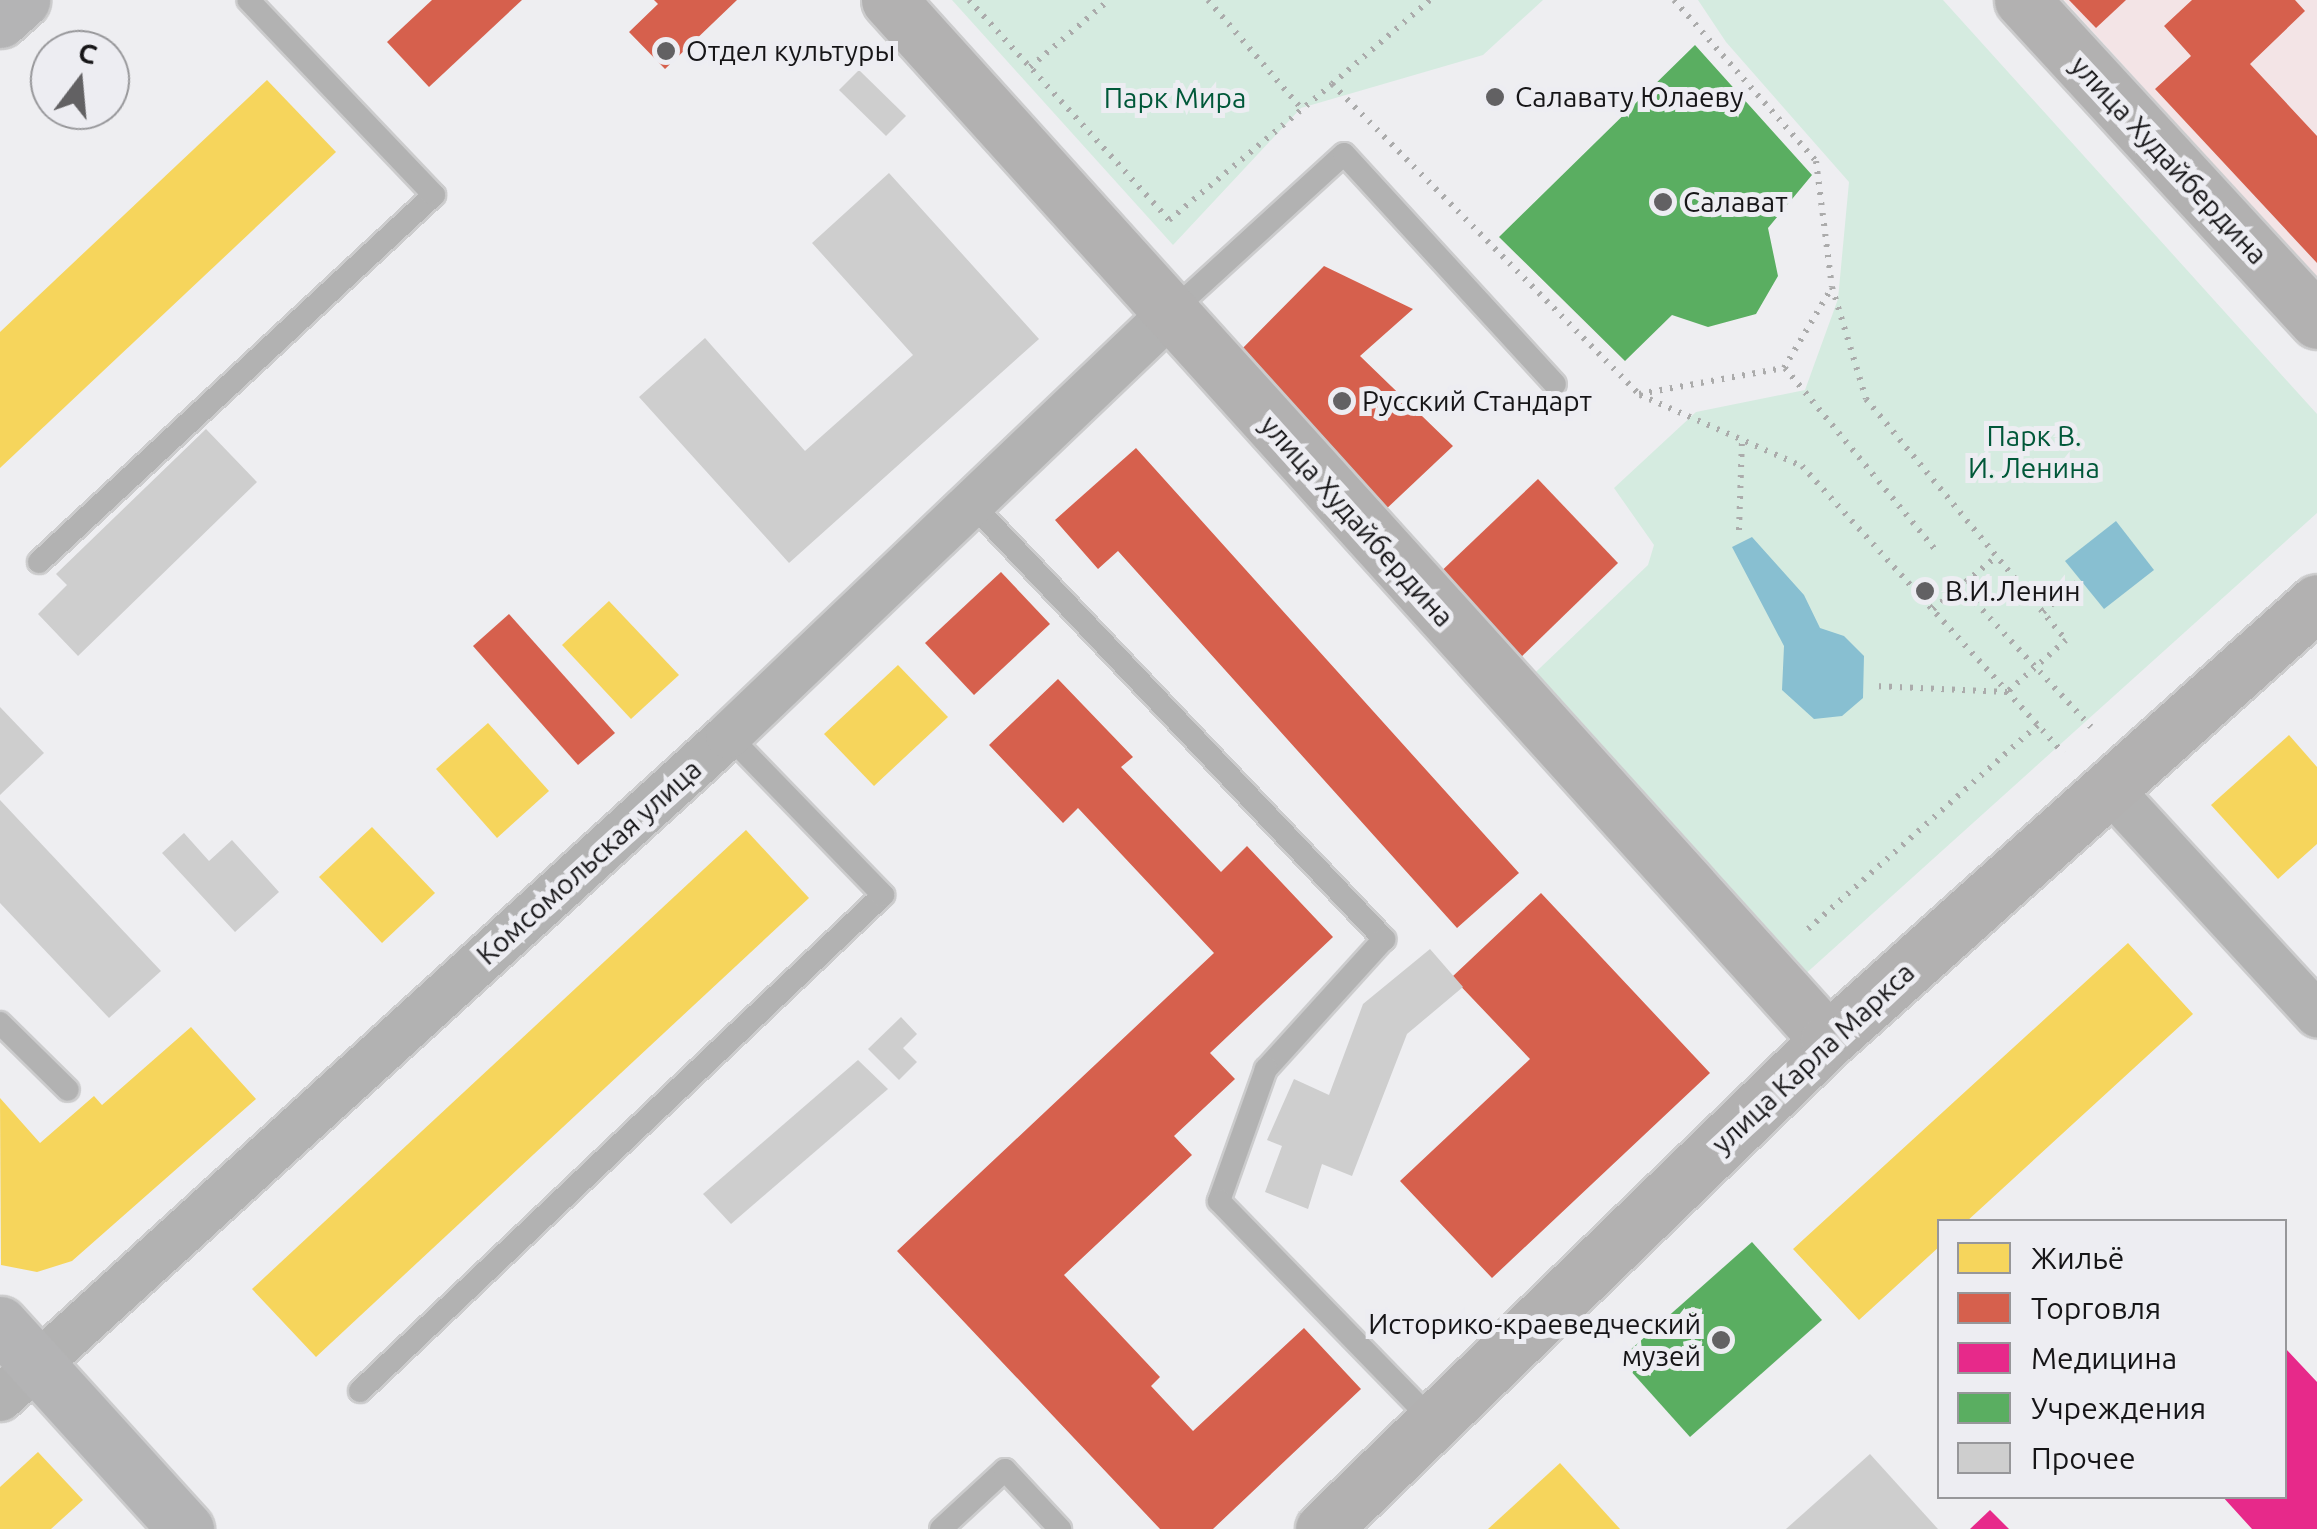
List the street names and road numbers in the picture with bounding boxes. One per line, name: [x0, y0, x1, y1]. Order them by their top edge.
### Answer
street label: улица Худайбердина: [2064, 49, 2274, 271]
street label: улица Худайбердина: [1253, 408, 1461, 634]
street label: Комсомольская улица: [470, 752, 708, 972]
street label: улица Карла Маркса: [1705, 956, 1921, 1160]

